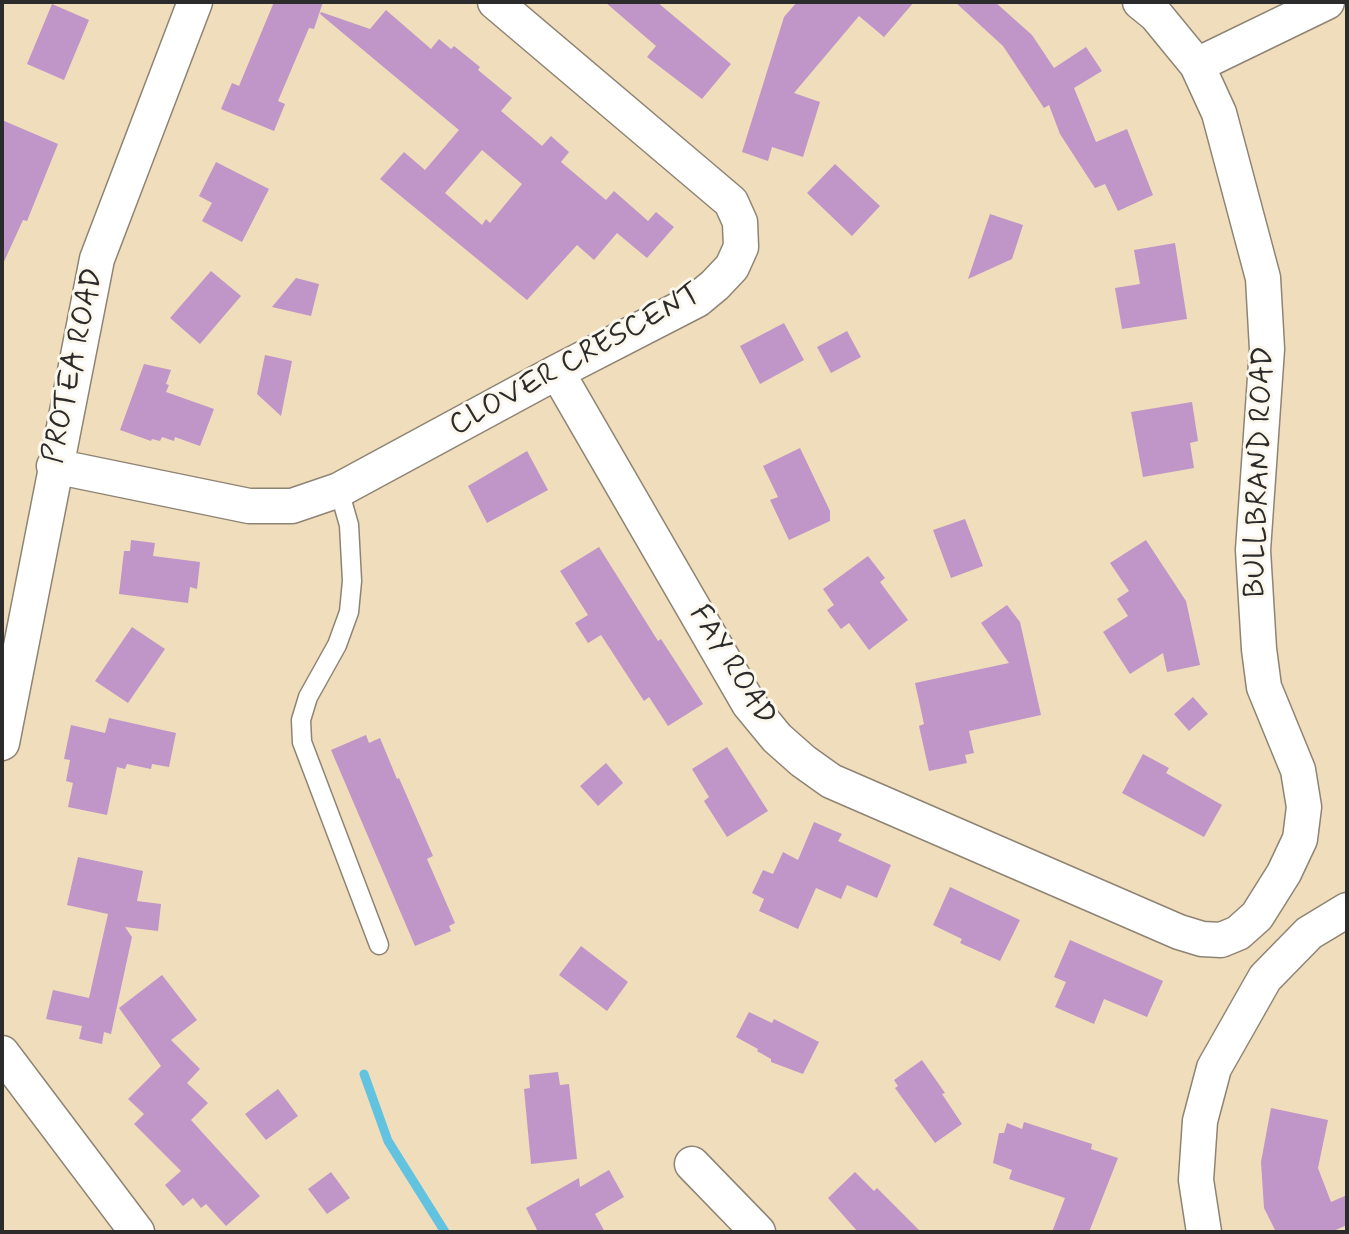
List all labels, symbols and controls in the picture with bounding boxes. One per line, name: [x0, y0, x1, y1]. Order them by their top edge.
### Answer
street label: PROTEA ROAD: [37, 265, 113, 467]
street label: CLOVER CRESCENT: [444, 277, 708, 445]
street label: BULLBRAND ROAD: [1239, 346, 1283, 598]
street label: FAY ROAD: [680, 599, 782, 733]

